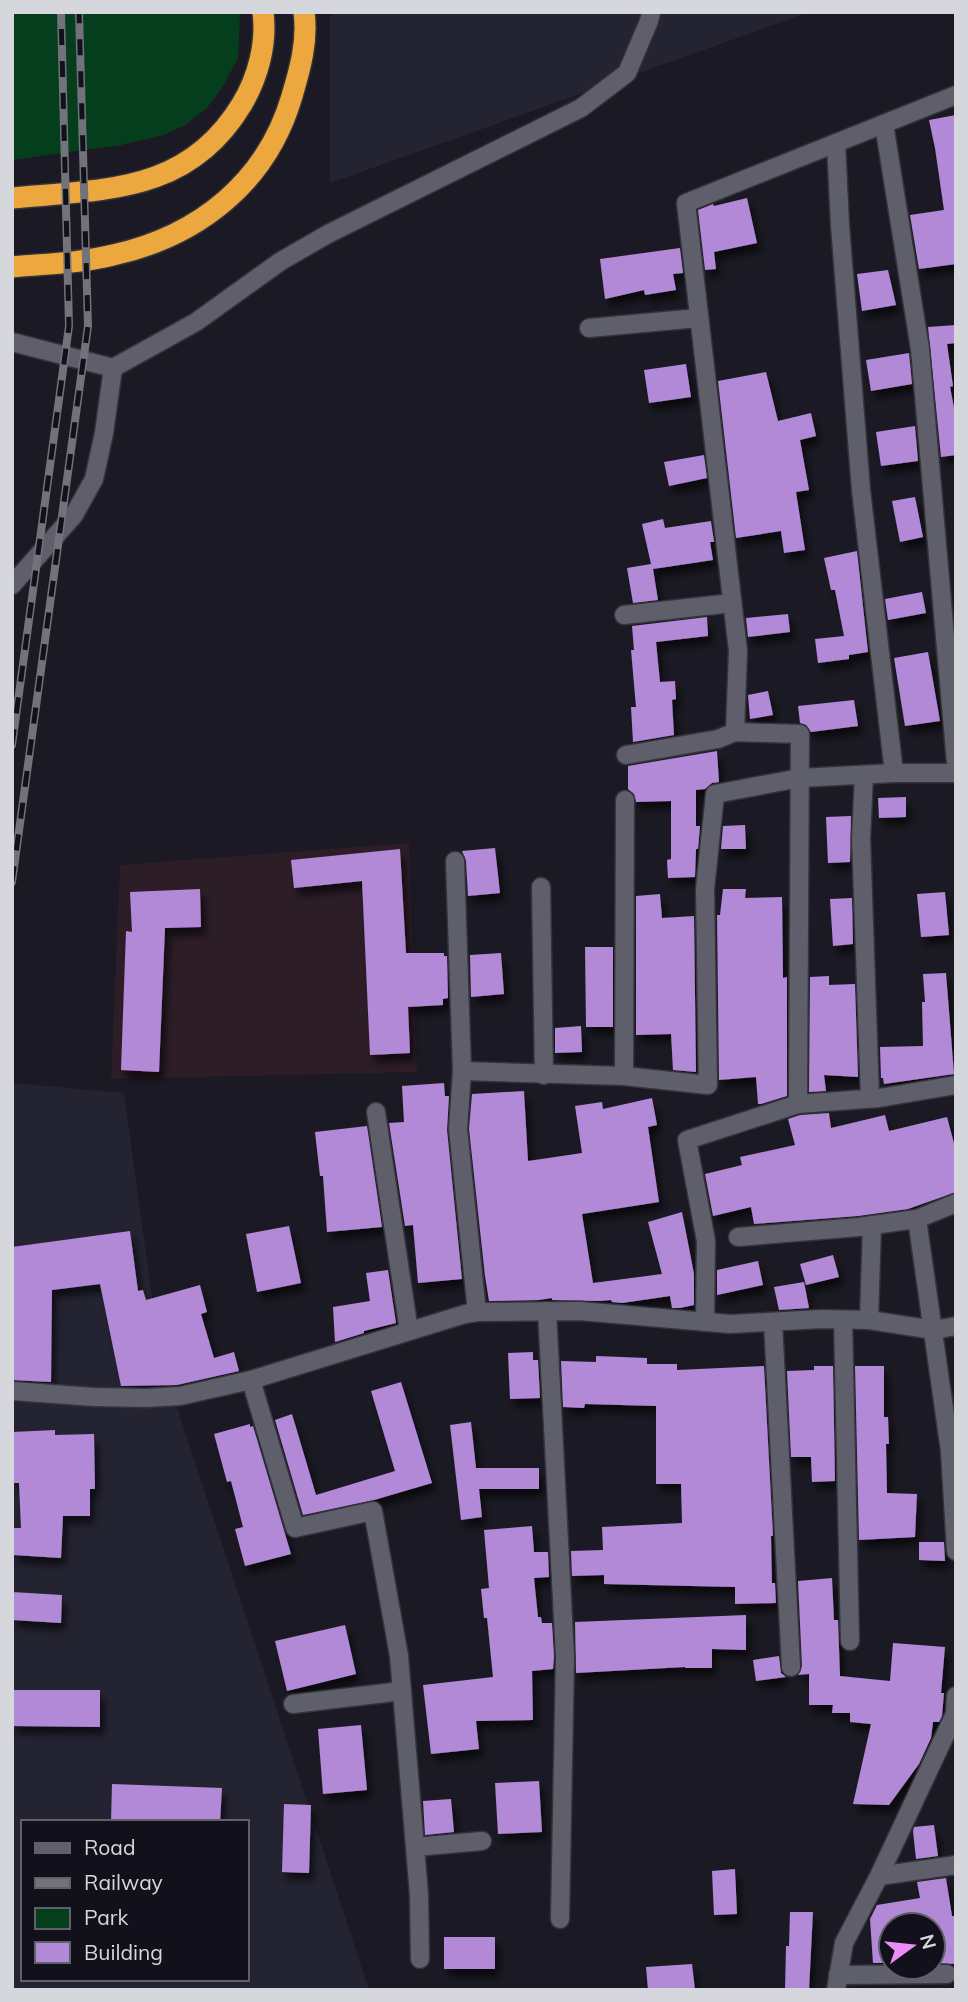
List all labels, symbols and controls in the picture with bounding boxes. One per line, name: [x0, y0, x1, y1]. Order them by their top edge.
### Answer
legend: [21, 1820, 248, 1981]
text: Road: [84, 1834, 135, 1860]
text: Railway: [84, 1869, 163, 1895]
text: Park: [84, 1904, 128, 1930]
north arrow: [877, 1911, 947, 1981]
text: N: [915, 1932, 942, 1952]
text: Building: [84, 1939, 163, 1965]

